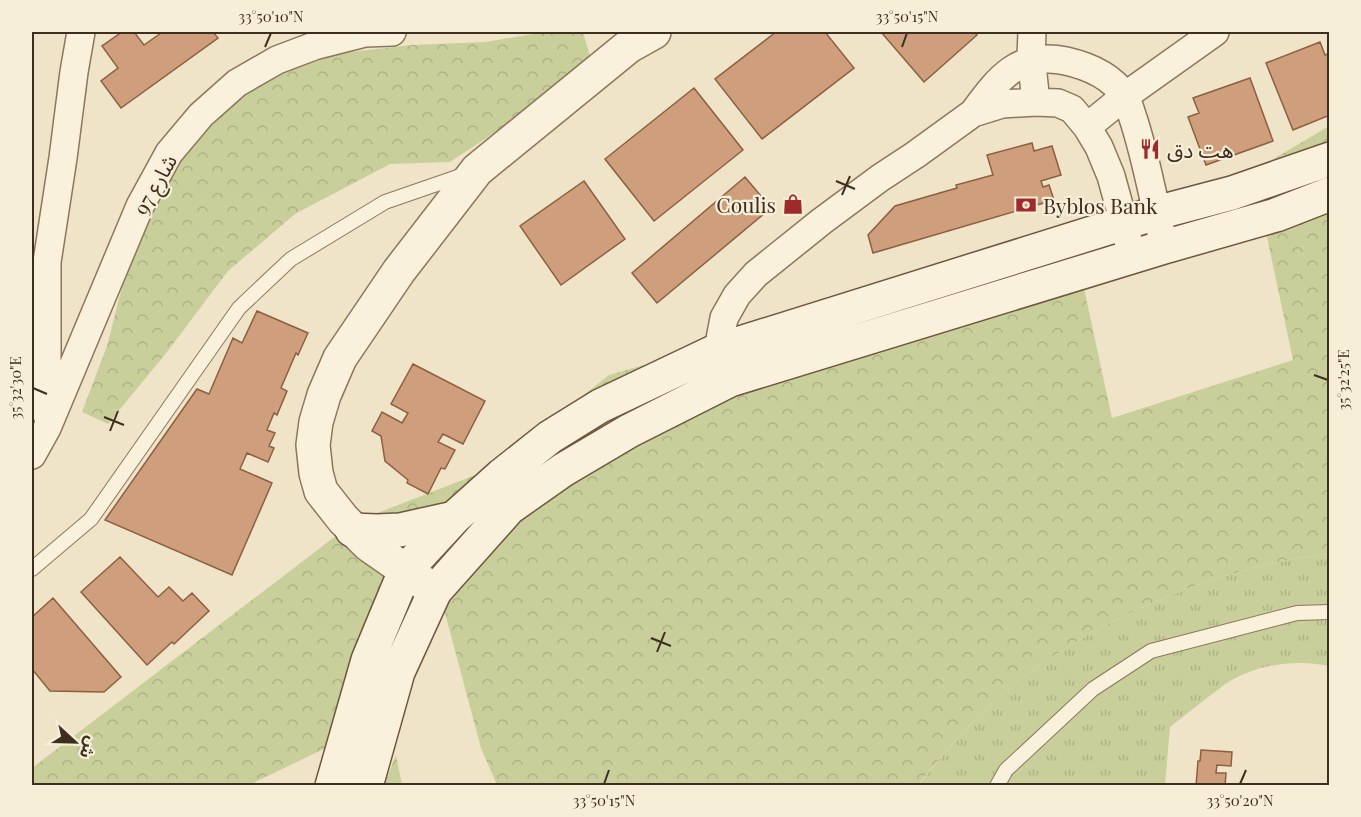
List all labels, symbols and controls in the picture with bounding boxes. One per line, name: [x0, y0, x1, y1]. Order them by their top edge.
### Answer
text: 33°50'10"N: [238, 6, 304, 26]
text: 33°50'15"N: [876, 6, 939, 26]
place label: هت دق: [1167, 135, 1234, 163]
restaurant icon: هت دق: [1138, 137, 1162, 161]
street label: شارع 97: [126, 149, 185, 221]
place label: Coulis: [716, 190, 776, 218]
place label: Byblos Bank: [1043, 191, 1158, 219]
shop icon: Coulis: [781, 192, 805, 216]
bank icon: Byblos Bank: [1014, 193, 1038, 217]
text: 35°32'25"E: [1333, 349, 1353, 411]
text: 35°32'30"E: [5, 356, 25, 420]
north arrow: [45, 712, 105, 772]
text: ش: [76, 734, 103, 762]
text: 33°50'15"N: [573, 790, 636, 810]
text: 33°50'20"N: [1206, 790, 1274, 810]

